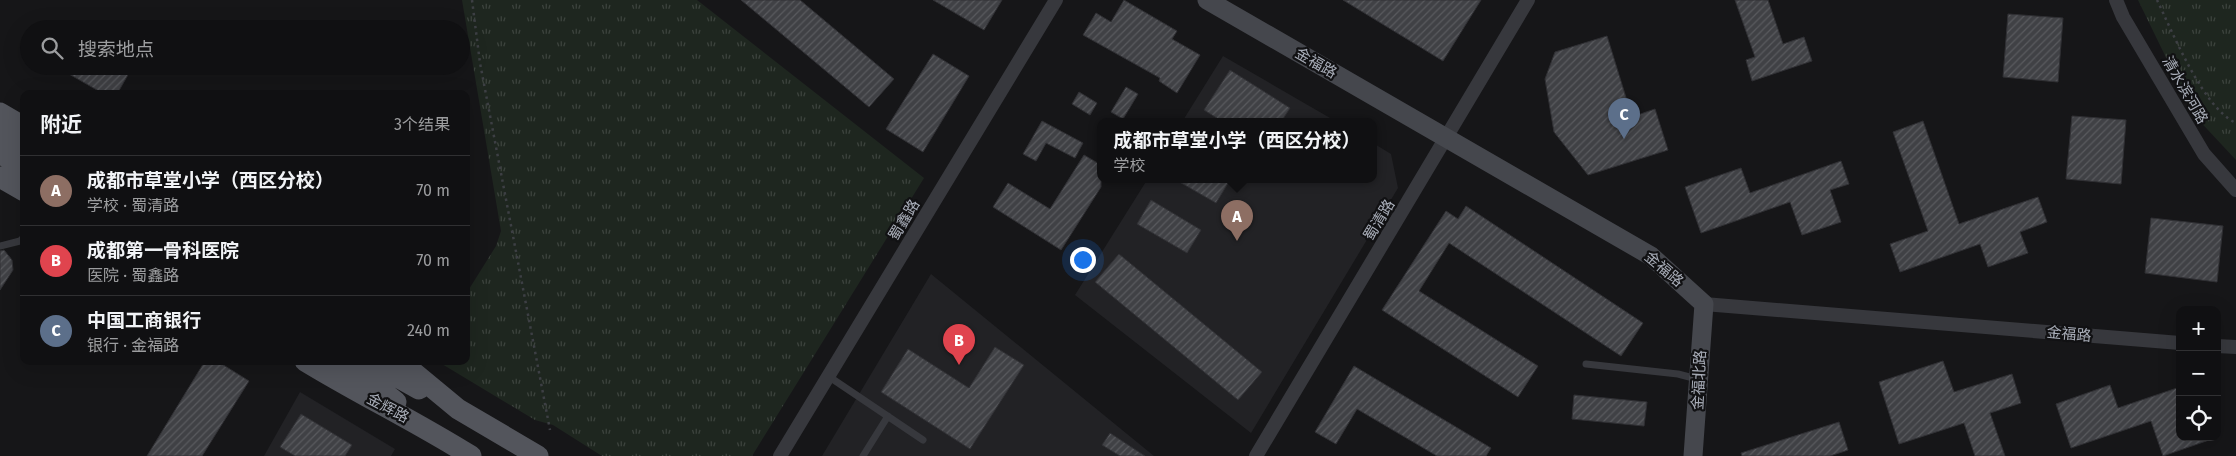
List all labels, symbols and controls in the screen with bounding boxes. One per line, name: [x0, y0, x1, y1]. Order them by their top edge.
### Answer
search box: [20, 20, 470, 75]
icon: search: [38, 34, 66, 62]
text: 搜索地点: [78, 38, 154, 61]
street label: 金福路: [1292, 44, 1340, 82]
street label: 清水滨河路: [2158, 53, 2212, 127]
pin: C: [1608, 98, 1640, 139]
text: 附近: [40, 112, 82, 138]
text: 3个结果: [394, 115, 450, 134]
popup: [1097, 118, 1377, 183]
text: 成都市草堂小学（西区分校）: [1113, 129, 1361, 152]
text: 学校: [1113, 156, 1146, 175]
text: 成都市草堂小学（西区分校）: [87, 169, 334, 192]
text: A: [51, 181, 61, 200]
text: 70 m: [416, 181, 450, 200]
text: 学校 · 蜀清路: [87, 196, 179, 215]
street label: 蜀鑫路: [885, 196, 923, 244]
street label: 蜀清路: [1360, 196, 1398, 244]
pin: A: [1221, 200, 1253, 241]
text: 成都第一骨科医院: [87, 239, 239, 262]
your location: [1070, 247, 1096, 273]
street label: 金福路: [1641, 248, 1687, 290]
text: B: [51, 251, 61, 270]
text: 70 m: [416, 251, 450, 270]
text: 医院 · 蜀鑫路: [87, 266, 179, 285]
map controls: [2176, 306, 2221, 441]
button: +: [2176, 306, 2221, 351]
text: 中国工商银行: [87, 309, 201, 332]
text: C: [51, 321, 61, 340]
text: 240 m: [407, 321, 450, 340]
street label: 金福路: [2046, 323, 2092, 345]
pin: B: [943, 324, 975, 365]
text: 银行 · 金福路: [87, 336, 179, 355]
street label: 金福北路: [1688, 350, 1710, 410]
button: −: [2176, 351, 2221, 396]
street label: 金辉路: [364, 389, 412, 427]
button: locate: [2176, 396, 2221, 441]

